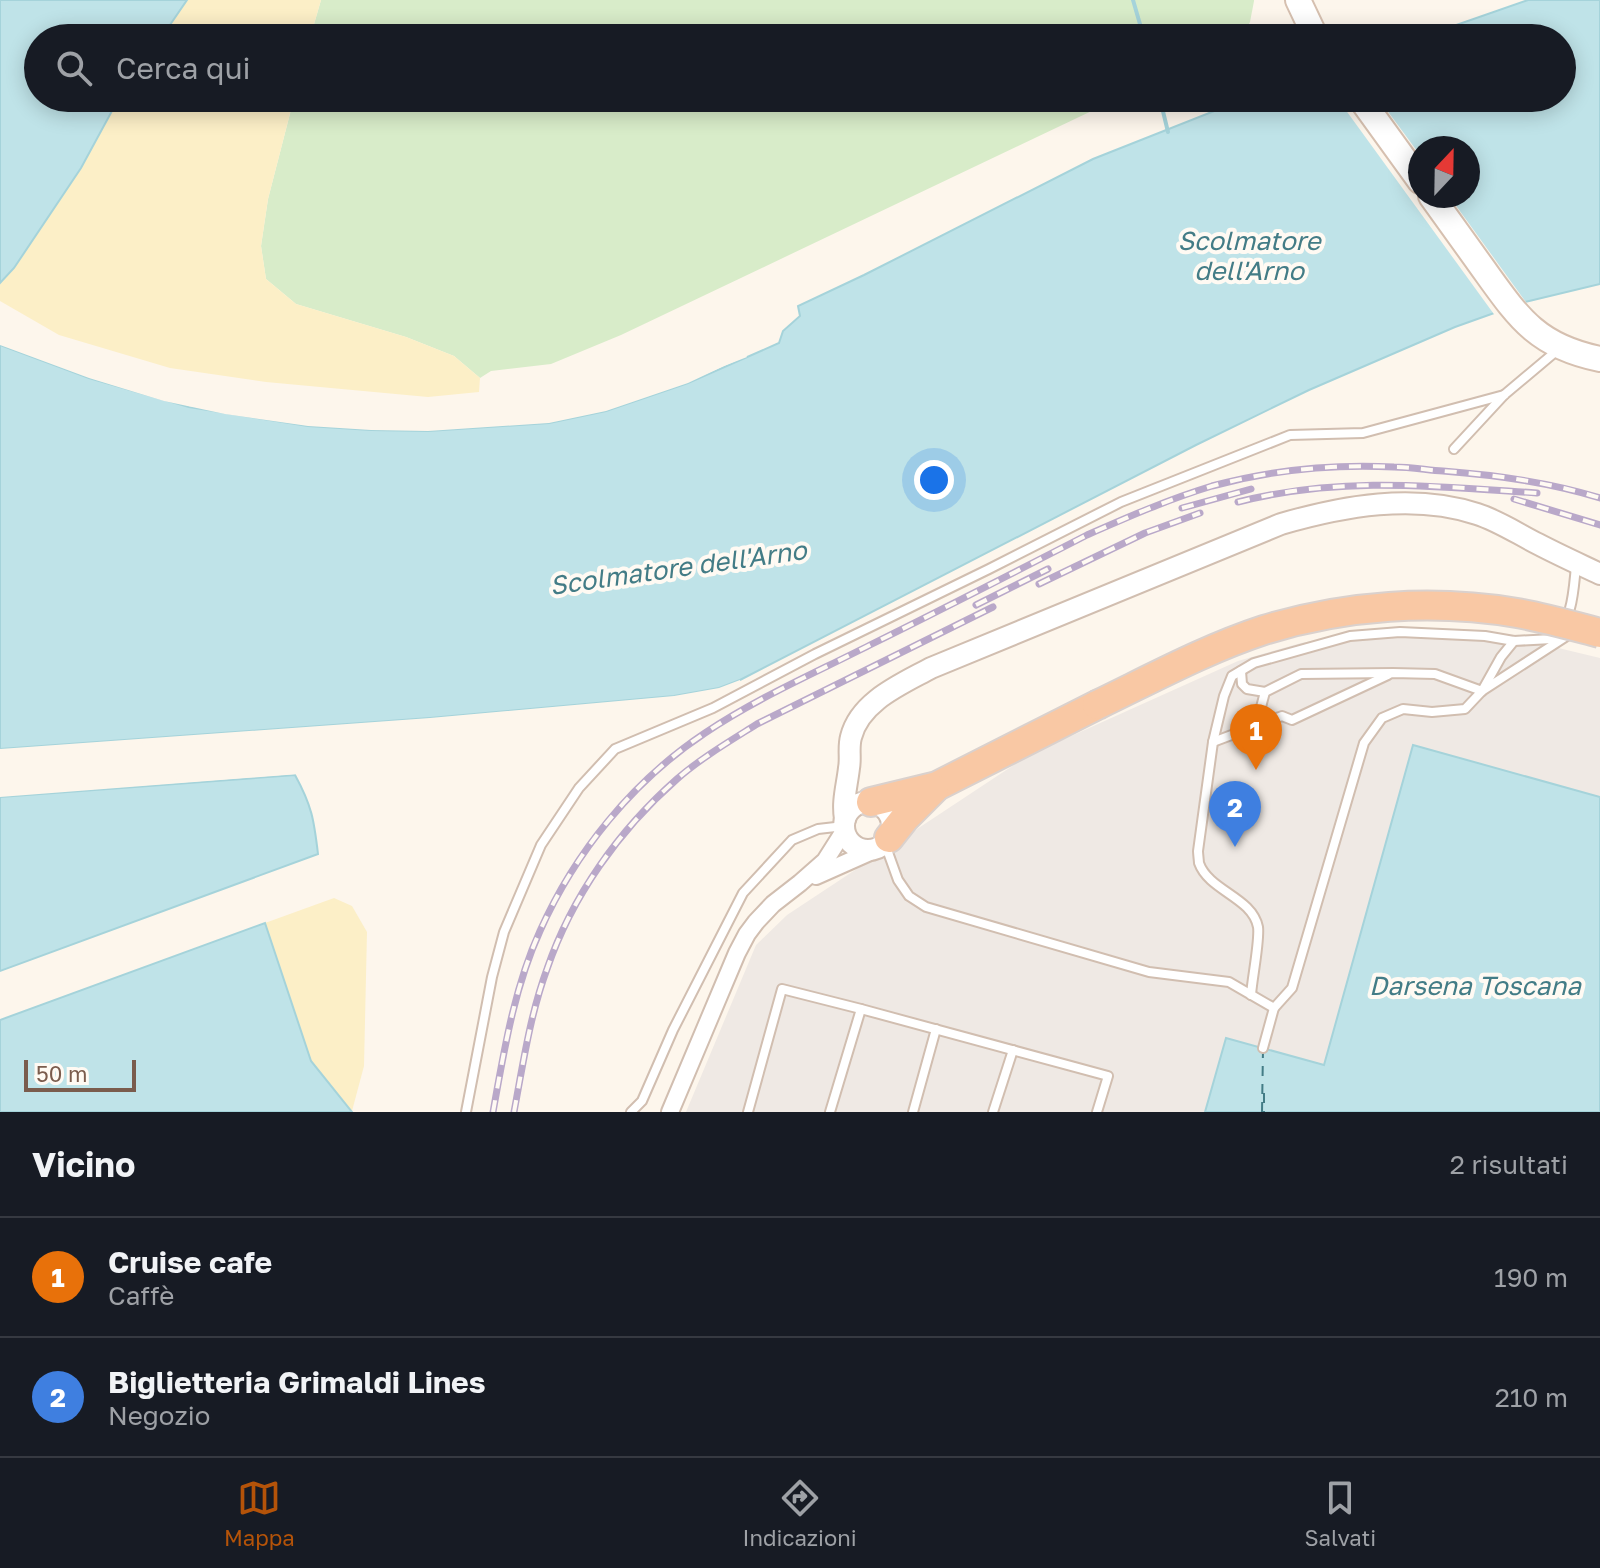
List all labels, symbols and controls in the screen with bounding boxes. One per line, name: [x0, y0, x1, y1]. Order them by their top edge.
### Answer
search box: [24, 24, 1576, 112]
icon: search: [52, 46, 96, 90]
text: Cerca qui: [116, 50, 251, 86]
north arrow: [1408, 136, 1480, 208]
water label: Scolmatore dell'Arno: [1177, 225, 1322, 286]
your location: [914, 460, 954, 500]
water label: Scolmatore dell'Arno: [547, 534, 810, 601]
pin: 1: [1230, 704, 1282, 770]
pin: 2: [1209, 781, 1261, 847]
water label: Darsena Toscana: [1369, 970, 1582, 1001]
scale bar: [24, 1056, 136, 1092]
text: 50 m: [36, 1060, 87, 1087]
text: Vicino: [32, 1144, 135, 1184]
text: 2 risultati: [1450, 1149, 1568, 1180]
text: Cruise cafe: [108, 1244, 272, 1280]
text: 1: [51, 1262, 65, 1293]
text: 190 m: [1494, 1262, 1568, 1293]
text: Caffè: [108, 1280, 174, 1311]
text: Biglietteria Grimaldi Lines: [108, 1364, 486, 1400]
text: 2: [50, 1382, 66, 1413]
text: 210 m: [1495, 1382, 1568, 1413]
text: Negozio: [108, 1400, 210, 1431]
tab: Mappa: [224, 1476, 295, 1551]
tab: Indicazioni: [743, 1476, 857, 1551]
tab: Salvati: [1304, 1476, 1376, 1551]

